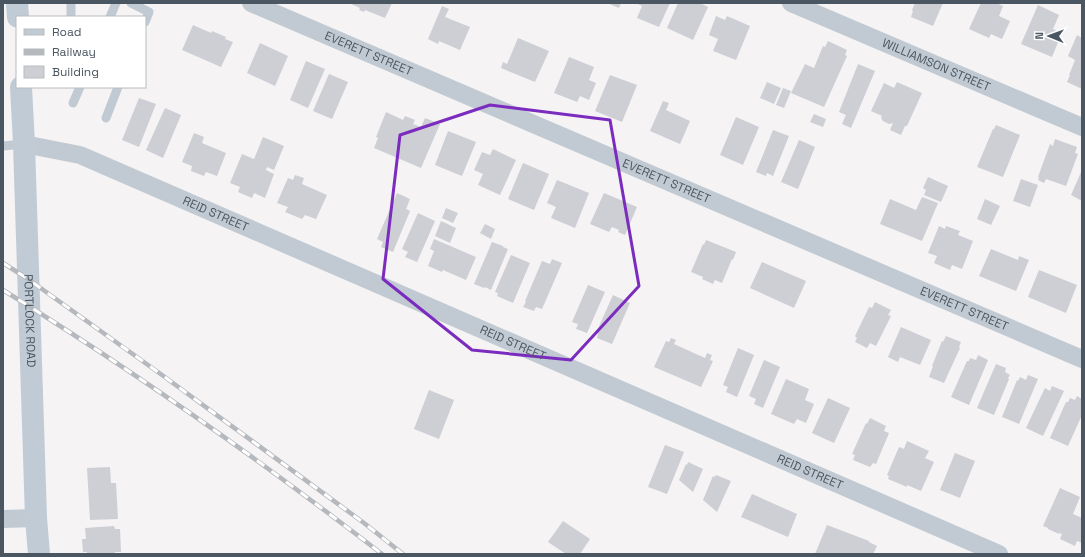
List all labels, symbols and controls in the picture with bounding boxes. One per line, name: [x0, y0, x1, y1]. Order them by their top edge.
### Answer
legend: [16, 16, 146, 88]
north arrow: [1029, 16, 1069, 56]
text: Road: [52, 24, 81, 40]
street label: EVERETT STREET: [322, 27, 415, 79]
text: N: [1032, 32, 1046, 40]
street label: WILLIAMSON STREET: [880, 35, 993, 95]
text: Railway: [52, 44, 96, 60]
text: Building: [52, 64, 99, 80]
street label: EVERETT STREET: [620, 155, 713, 207]
street label: REID STREET: [180, 193, 251, 235]
street label: PORTLOCK ROAD: [20, 274, 39, 368]
street label: EVERETT STREET: [918, 283, 1011, 335]
street label: REID STREET: [477, 322, 548, 364]
street label: REID STREET: [775, 451, 846, 493]

